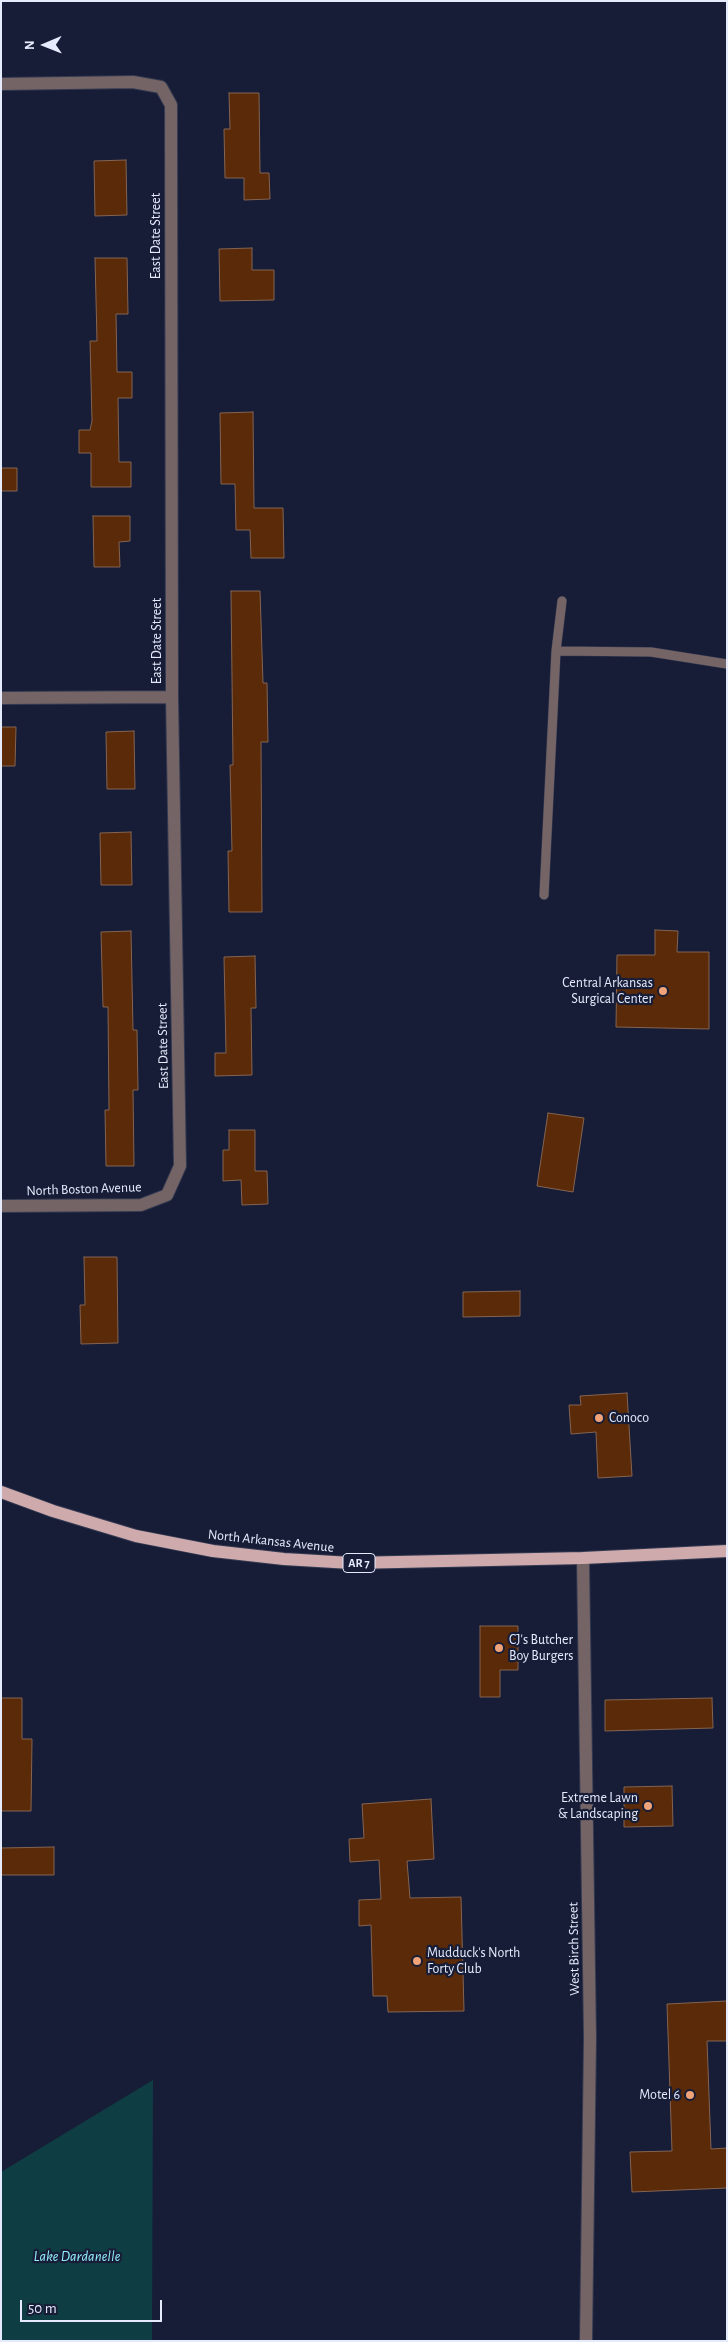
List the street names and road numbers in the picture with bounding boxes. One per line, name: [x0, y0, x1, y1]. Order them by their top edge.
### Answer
street label: East Date Street: [148, 193, 164, 279]
street label: East Date Street: [149, 598, 165, 684]
street label: East Date Street: [154, 1003, 172, 1089]
street label: North Boston Avenue: [26, 1179, 142, 1199]
street label: North Arkansas Avenue: [207, 1526, 335, 1556]
road number: AR 7: [343, 1554, 375, 1572]
street label: West Birch Street: [565, 1902, 583, 1996]

